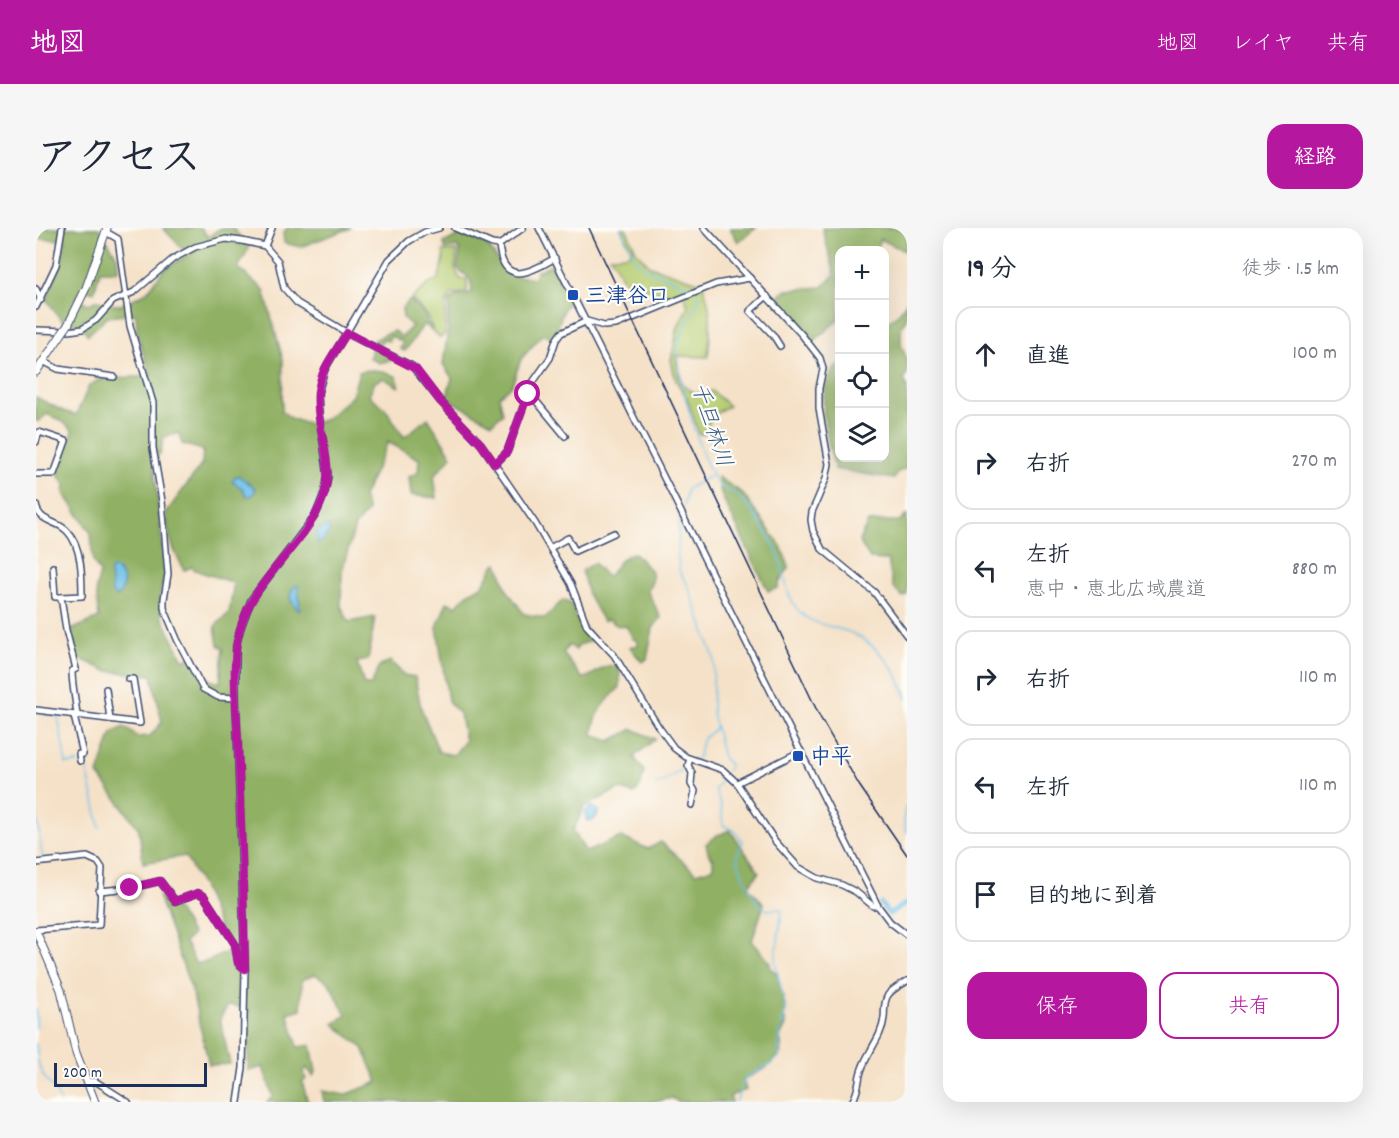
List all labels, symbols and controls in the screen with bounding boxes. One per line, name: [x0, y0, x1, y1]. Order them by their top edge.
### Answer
text: 地図: [30, 26, 86, 66]
text: 地図: [1157, 30, 1199, 60]
text: レイヤ: [1232, 30, 1294, 60]
text: 共有: [1327, 30, 1369, 60]
button: 経路: [1267, 124, 1363, 189]
text: アクセス: [36, 132, 201, 192]
map controls: [835, 246, 889, 462]
button: +: [835, 246, 889, 300]
text: 19 分: [967, 252, 1017, 289]
text: 徒歩 · 1.5 km: [1242, 256, 1339, 284]
place label: 三津谷口: [585, 283, 669, 313]
marker: 三津谷口: [566, 288, 580, 302]
button: −: [835, 300, 889, 354]
icon: ahead: [969, 338, 1002, 371]
text: 100 m: [1293, 340, 1337, 368]
text: 直進: [1026, 342, 1070, 373]
button: locate: [835, 354, 889, 408]
water label: 千旦林川: [681, 378, 738, 472]
route start: [514, 380, 540, 406]
button: layers: [835, 408, 889, 462]
icon: right: [969, 446, 1002, 479]
text: 270 m: [1291, 448, 1337, 476]
text: 右折: [1026, 450, 1070, 481]
text: 左折: [1026, 541, 1070, 572]
icon: left: [969, 554, 1002, 587]
text: 880 m: [1292, 556, 1337, 584]
text: 恵中・恵北広域農道: [1026, 577, 1206, 605]
icon: right: [969, 662, 1002, 695]
text: 110 m: [1299, 664, 1337, 692]
text: 右折: [1026, 666, 1070, 697]
place label: 中平: [810, 744, 852, 774]
marker: 中平: [791, 749, 805, 763]
icon: left: [969, 770, 1002, 803]
text: 110 m: [1299, 772, 1337, 800]
text: 左折: [1026, 774, 1070, 805]
route end: [116, 874, 142, 900]
icon: arrive: [969, 878, 1002, 911]
text: 目的地に到着: [1026, 882, 1158, 913]
button: 保存: [967, 972, 1147, 1039]
button: 共有: [1159, 972, 1339, 1039]
scale bar: [54, 1060, 207, 1088]
text: 200 m: [63, 1062, 102, 1085]

